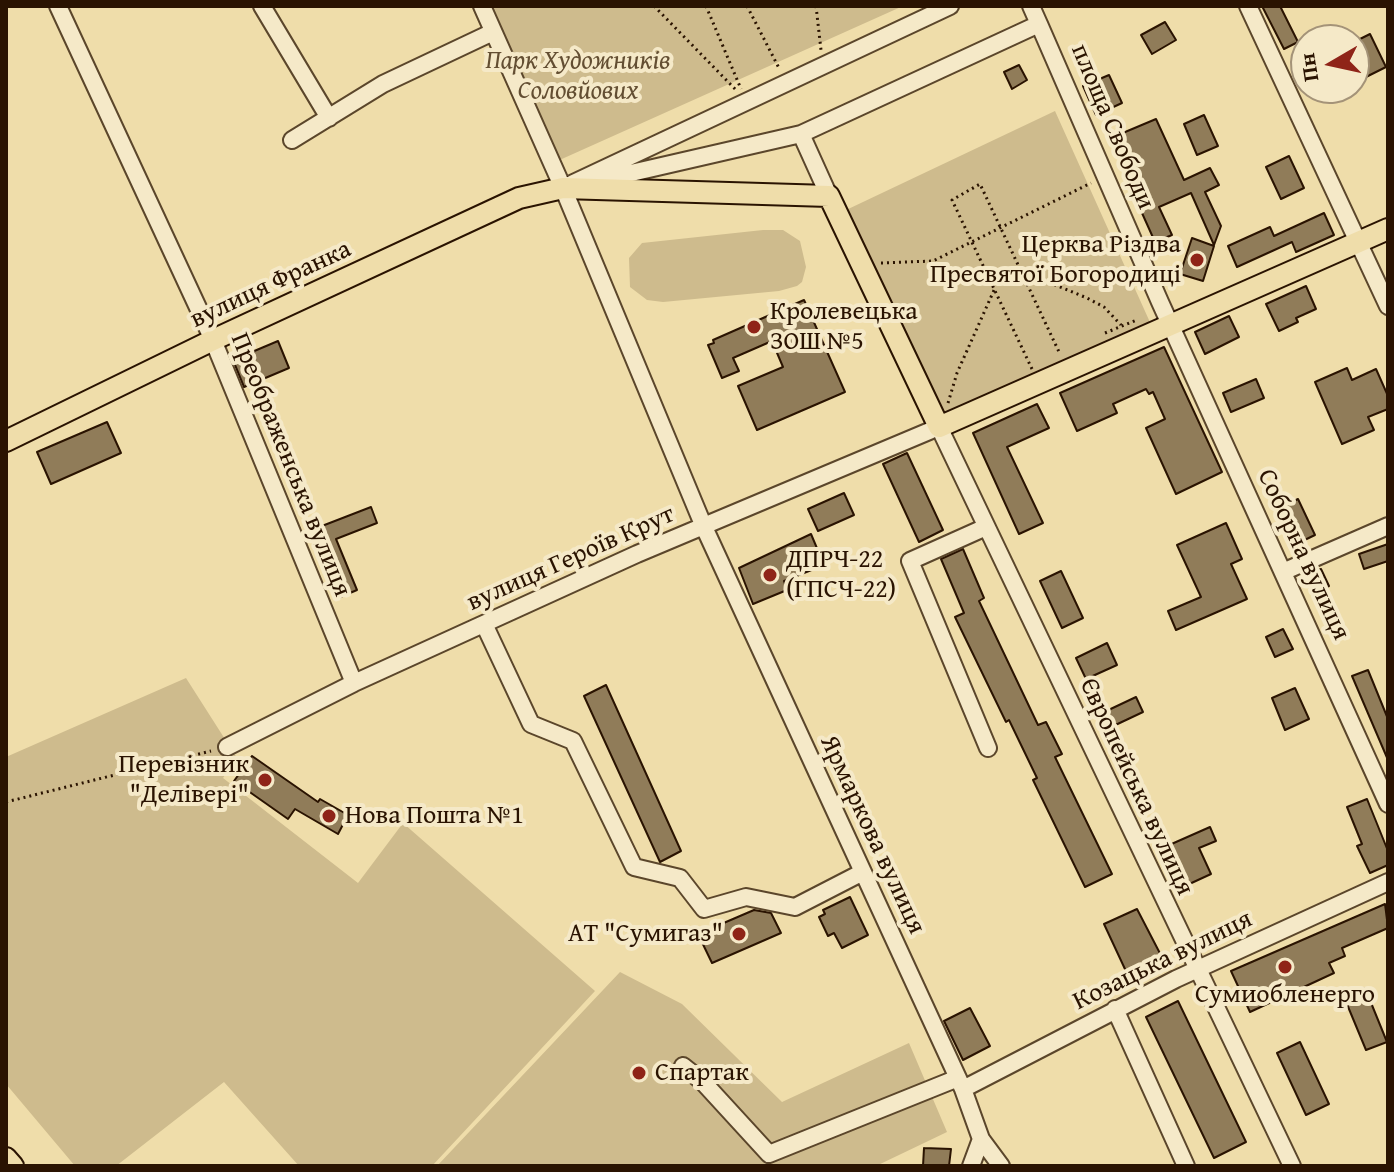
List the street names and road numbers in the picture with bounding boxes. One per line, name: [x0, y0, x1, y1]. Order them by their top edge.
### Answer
street label: площа Свободи: [1063, 40, 1161, 214]
street label: вулиця Франка: [186, 234, 356, 336]
street label: Преображенська вулиця: [223, 329, 357, 601]
street label: Соборна вулиця: [1250, 465, 1356, 645]
street label: вулиця Героїв Крут: [463, 499, 679, 619]
street label: Європейська вулиця: [1072, 674, 1200, 900]
street label: Ярмаркова вулиця: [812, 731, 932, 939]
street label: Козацька вулиця: [1068, 904, 1258, 1018]

